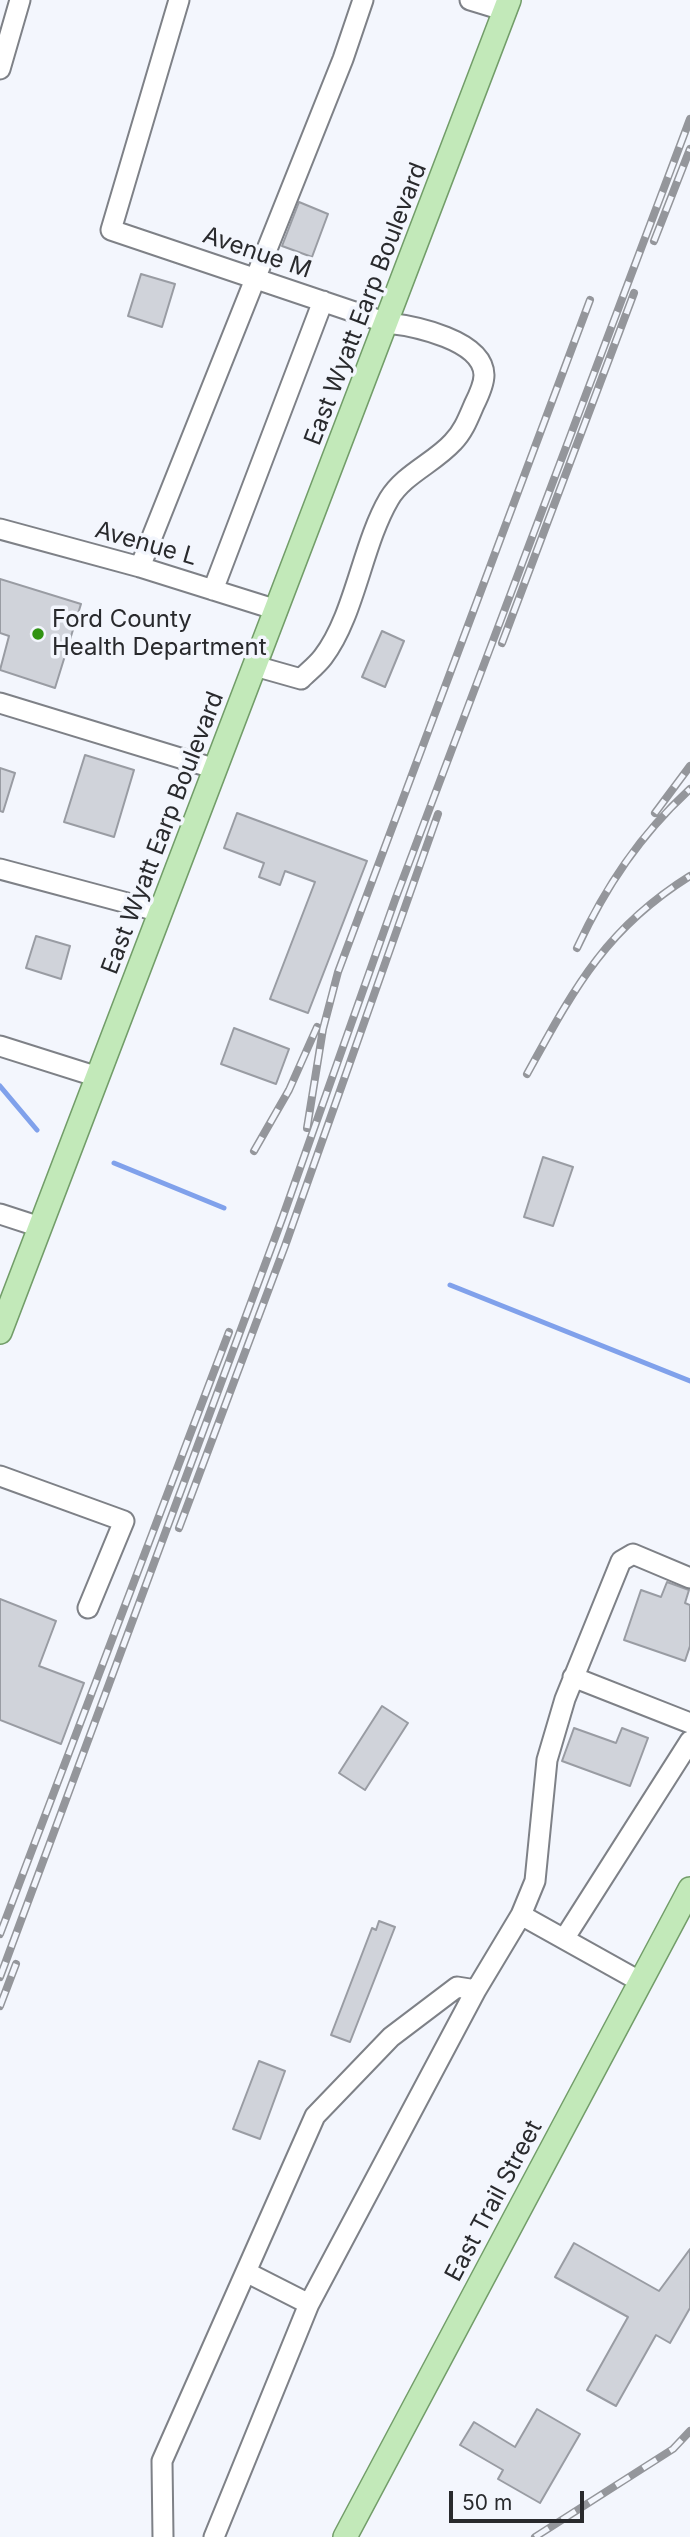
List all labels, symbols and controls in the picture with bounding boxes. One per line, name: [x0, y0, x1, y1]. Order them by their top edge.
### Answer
street label: East Wyatt Earp Boulevard: [299, 159, 433, 449]
street label: Avenue M: [199, 221, 315, 285]
street label: Avenue L: [92, 516, 200, 572]
place label: Ford County Health Department: [52, 606, 267, 662]
marker: Ford County Health Department: [30, 626, 46, 642]
street label: East Wyatt Earp Boulevard: [96, 688, 230, 978]
street label: East Trail Street: [440, 2116, 548, 2286]
scale bar: [452, 2478, 587, 2522]
text: 50 m: [462, 2490, 512, 2515]

